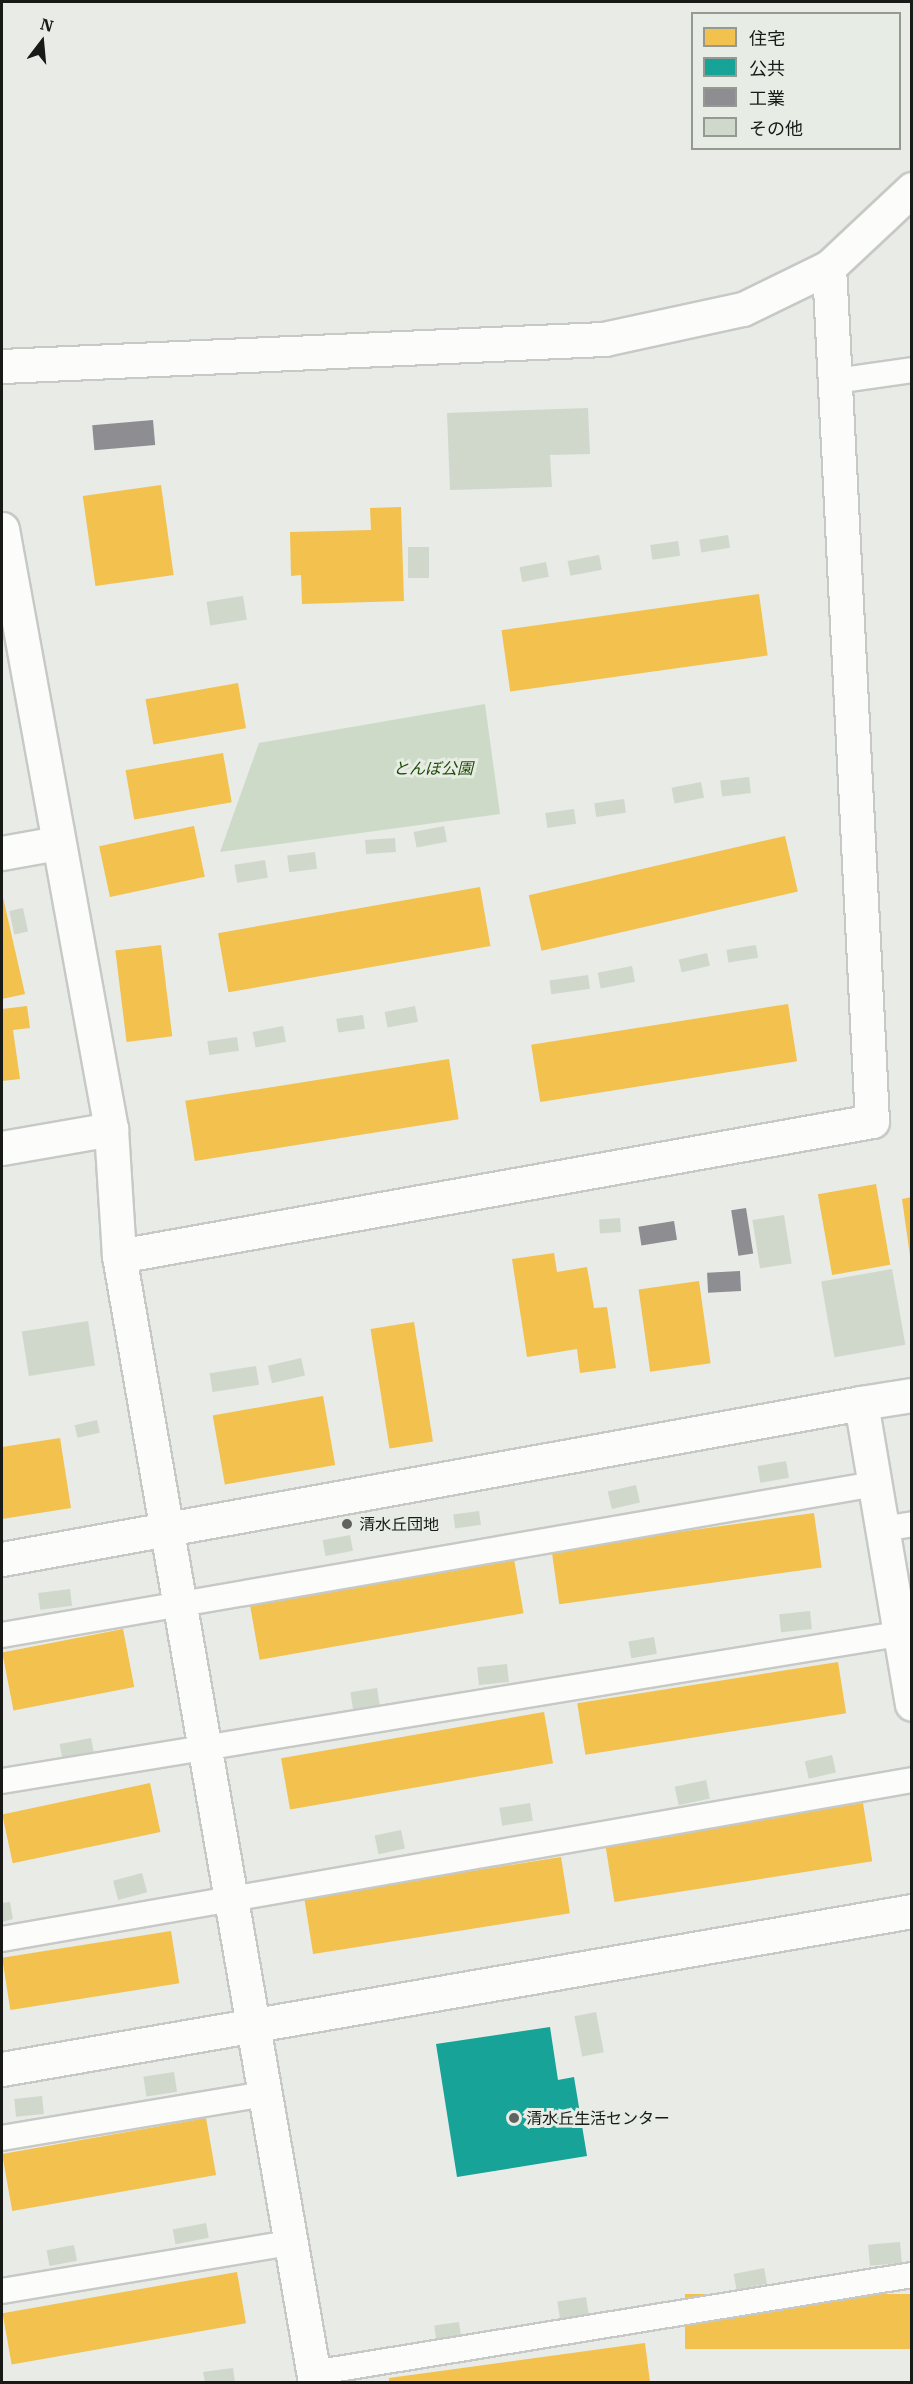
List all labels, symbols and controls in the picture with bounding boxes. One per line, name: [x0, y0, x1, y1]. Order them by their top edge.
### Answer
north arrow: [12, 12, 72, 72]
legend: [691, 12, 901, 150]
text: N: [38, 13, 56, 36]
text: 住宅: [749, 27, 785, 50]
text: 公共: [749, 57, 785, 80]
text: 工業: [749, 87, 785, 110]
text: その他: [749, 117, 803, 140]
park label: とんぼ公園: [393, 758, 473, 778]
place label: 清水丘団地: [359, 1514, 439, 1534]
marker: 清水丘団地: [340, 1517, 354, 1531]
place label: 清水丘生活センター: [526, 2108, 670, 2128]
marker: 清水丘生活センター: [507, 2111, 521, 2125]

